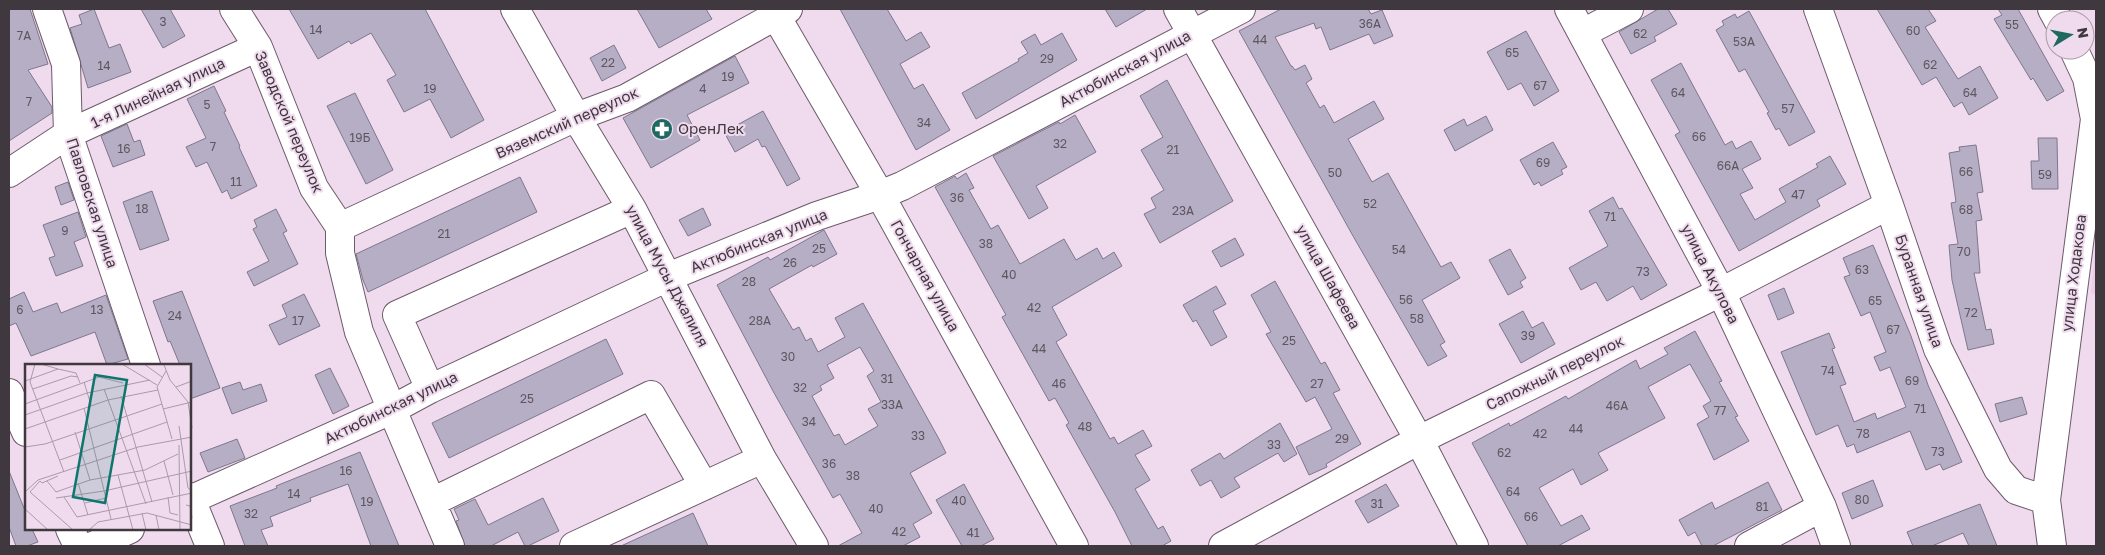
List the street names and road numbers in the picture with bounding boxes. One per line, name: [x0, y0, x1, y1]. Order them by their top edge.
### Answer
street label: Актюбинская улица: [1056, 26, 1193, 110]
street label: Заводской переулок: [252, 48, 328, 196]
street label: 1-я Линейная улица: [88, 53, 228, 131]
street label: Вяземский переулок: [492, 82, 641, 162]
street label: Павловская улица: [63, 135, 122, 270]
street label: улица Мусы Джалиля: [623, 201, 713, 350]
street label: Актюбинская улица: [687, 204, 830, 276]
street label: улица Ходакова: [2057, 213, 2089, 333]
street label: Гончарная улица: [888, 217, 964, 334]
street label: улица Шафеева: [1293, 221, 1365, 332]
street label: улица Акулова: [1678, 221, 1744, 326]
street label: Буранная улица: [1892, 232, 1948, 350]
street label: Сапожный переулок: [1483, 331, 1627, 413]
street label: Актюбинская улица: [321, 367, 460, 447]

